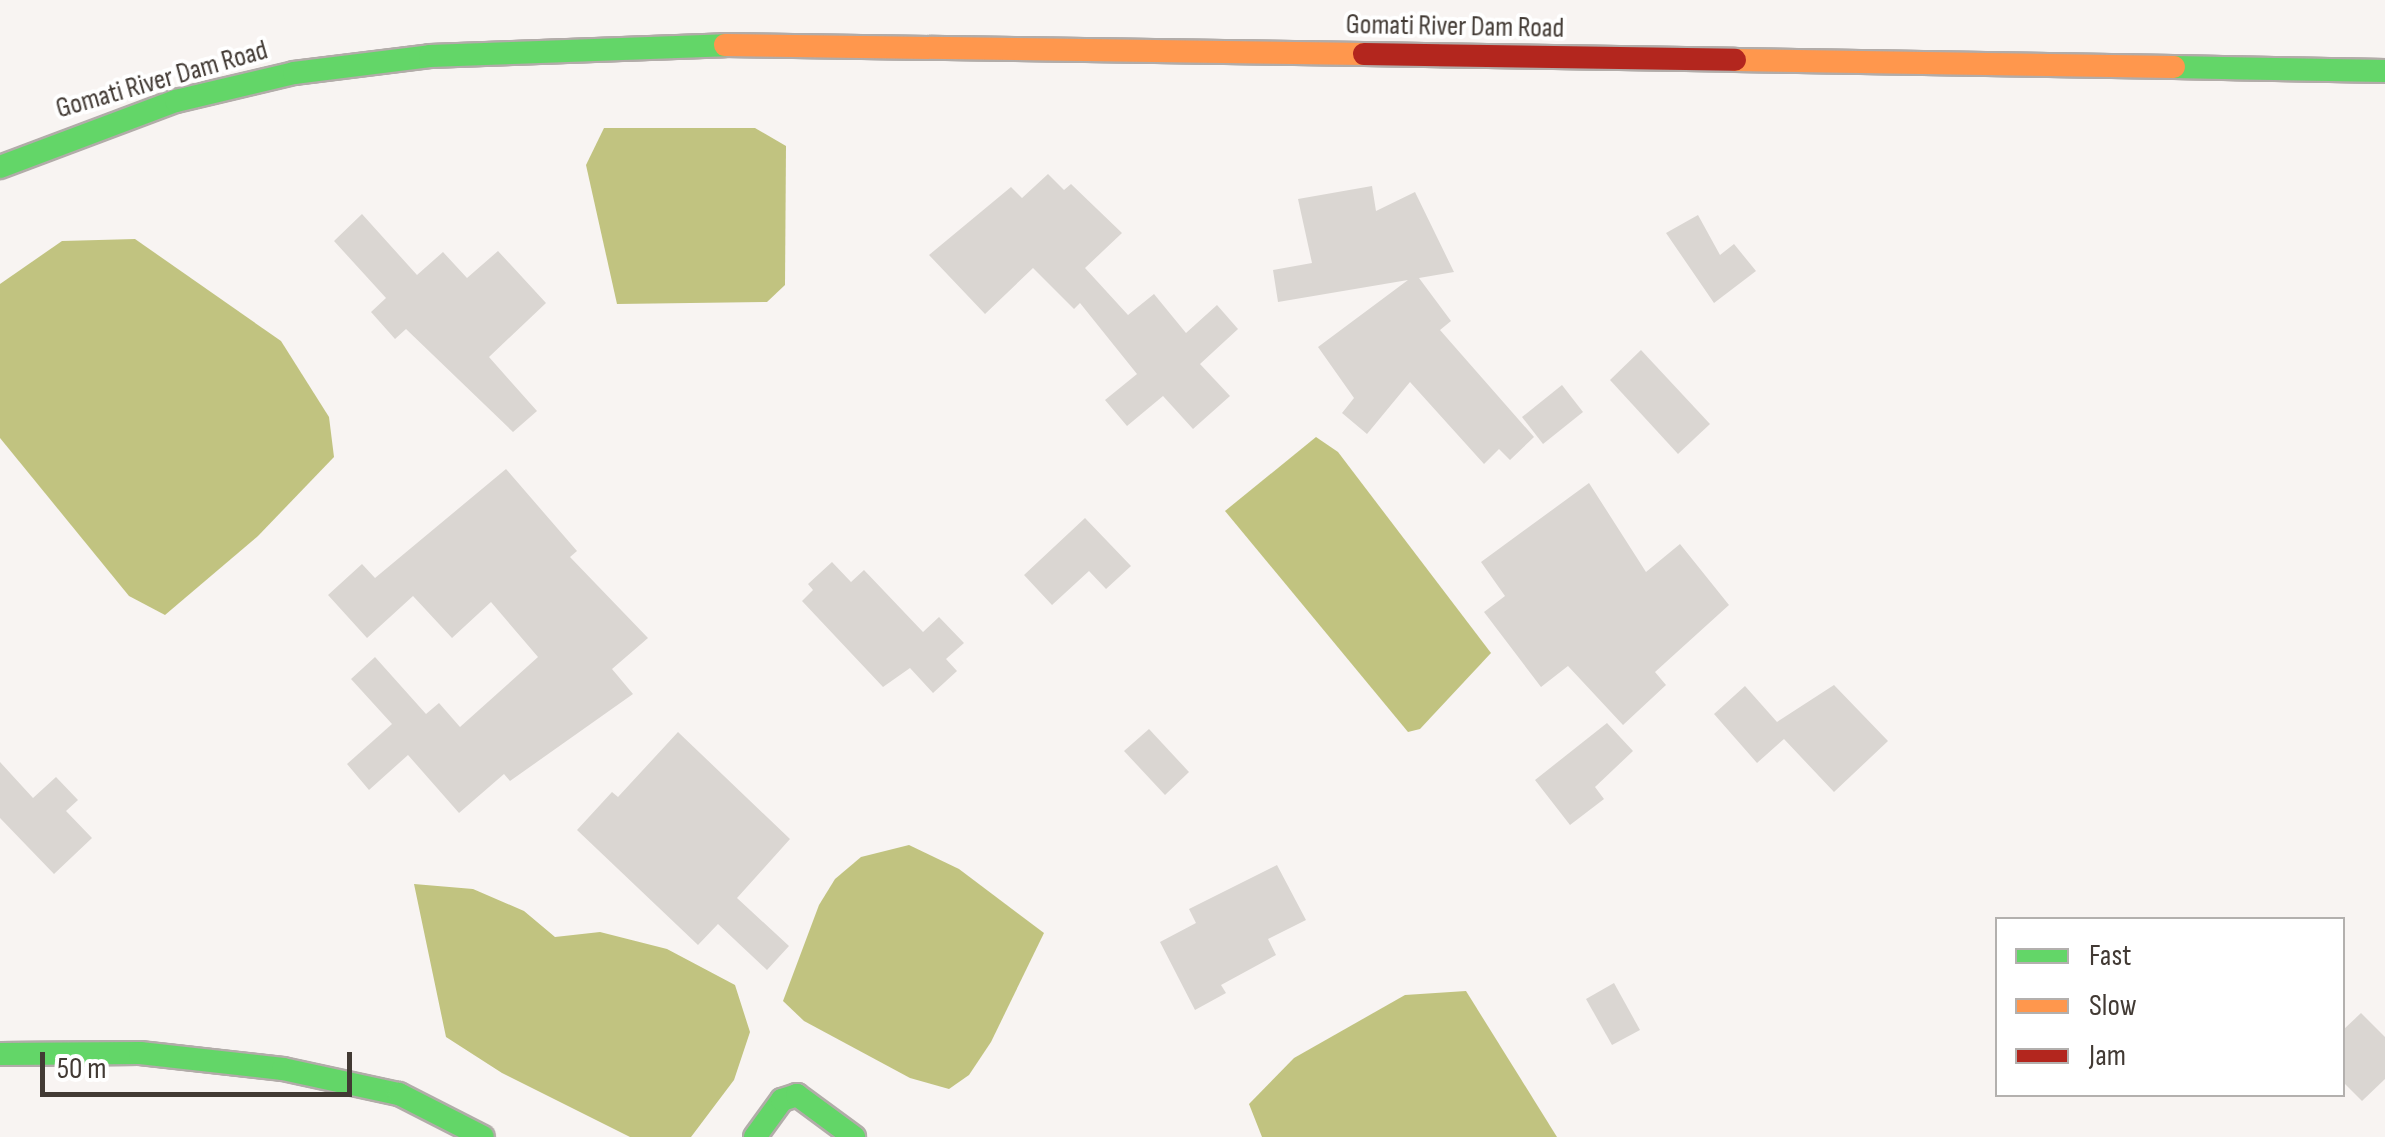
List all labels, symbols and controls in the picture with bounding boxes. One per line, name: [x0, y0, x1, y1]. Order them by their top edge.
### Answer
street label: Gomati River Dam Road: [1345, 8, 1565, 46]
street label: Gomati River Dam Road: [52, 34, 272, 126]
legend: [1995, 917, 2345, 1097]
text: Fast: [2089, 938, 2131, 974]
text: Slow: [2089, 988, 2137, 1024]
scale bar: [45, 1032, 358, 1094]
text: Jam: [2089, 1038, 2126, 1074]
text: 50 m: [57, 1051, 106, 1087]

